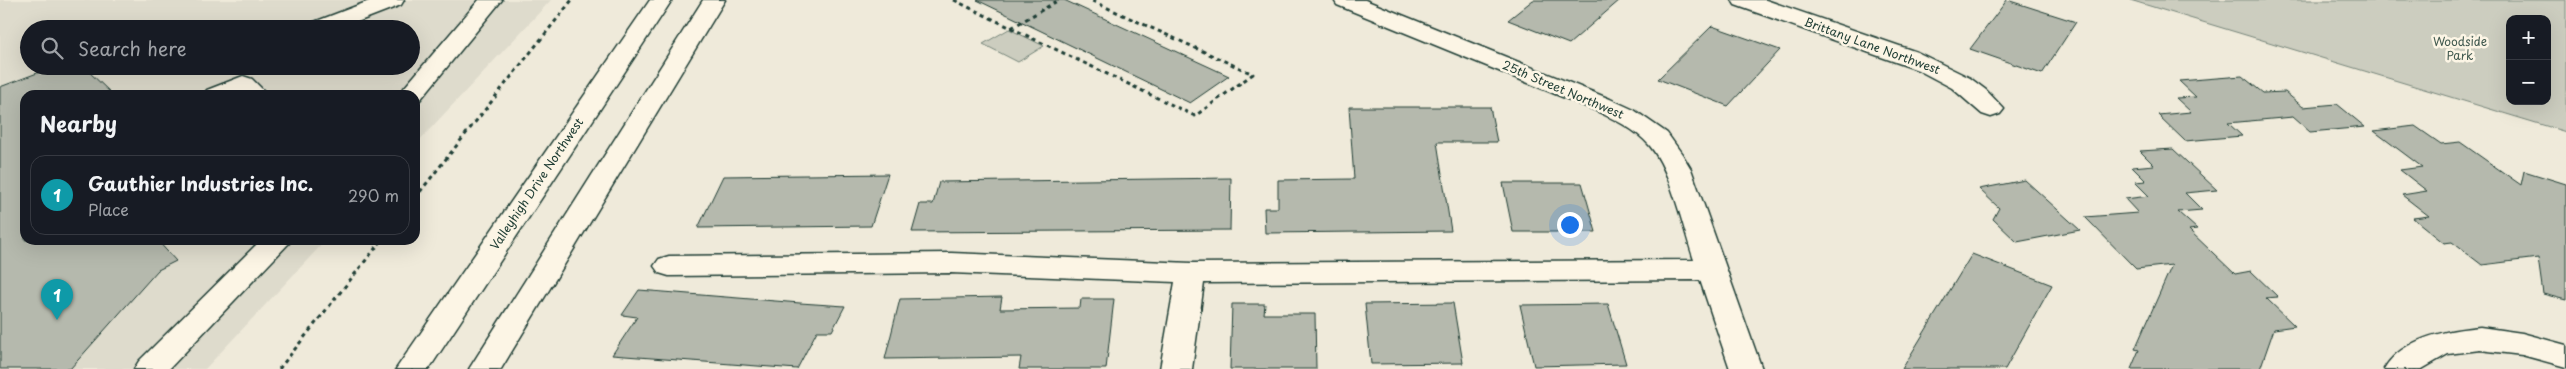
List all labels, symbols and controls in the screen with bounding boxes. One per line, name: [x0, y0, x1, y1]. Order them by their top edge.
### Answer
street label: Brittany Lane Northwest: [1802, 12, 1943, 78]
map controls: [2506, 15, 2551, 105]
button: +: [2506, 15, 2551, 60]
search box: [20, 20, 420, 75]
park label: Woodside Park: [2433, 32, 2487, 64]
icon: search: [38, 34, 66, 62]
text: Search here: [78, 34, 187, 62]
street label: 25th Street Northwest: [1500, 55, 1627, 123]
button: −: [2506, 60, 2551, 105]
text: Nearby: [40, 107, 117, 139]
street label: Valleyhigh Drive Northwest: [485, 114, 587, 253]
text: Gauthier Industries Inc.: [88, 169, 313, 197]
text: 1: [53, 183, 61, 207]
text: 290 m: [348, 183, 399, 207]
text: Place: [88, 197, 129, 221]
your location: [1557, 212, 1583, 238]
pin: 1: [41, 279, 73, 320]

